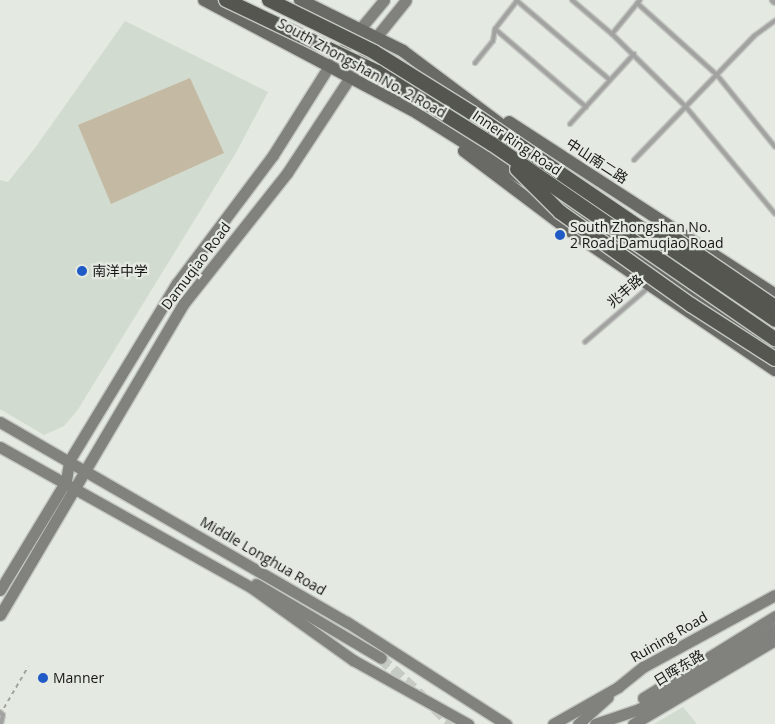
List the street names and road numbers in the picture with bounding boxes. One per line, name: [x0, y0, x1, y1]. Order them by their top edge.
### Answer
street label: South Zhongshan No. 2 Road: [275, 15, 449, 121]
street label: Inner Ring Road: [469, 107, 565, 179]
street label: 中山南二路: [563, 135, 631, 187]
street label: Damuqiao Road: [158, 219, 234, 313]
street label: 兆丰路: [604, 271, 646, 311]
street label: Middle Longhua Road: [197, 513, 329, 599]
street label: Ruining Road: [628, 608, 710, 666]
street label: 日晖东路: [651, 646, 707, 690]

